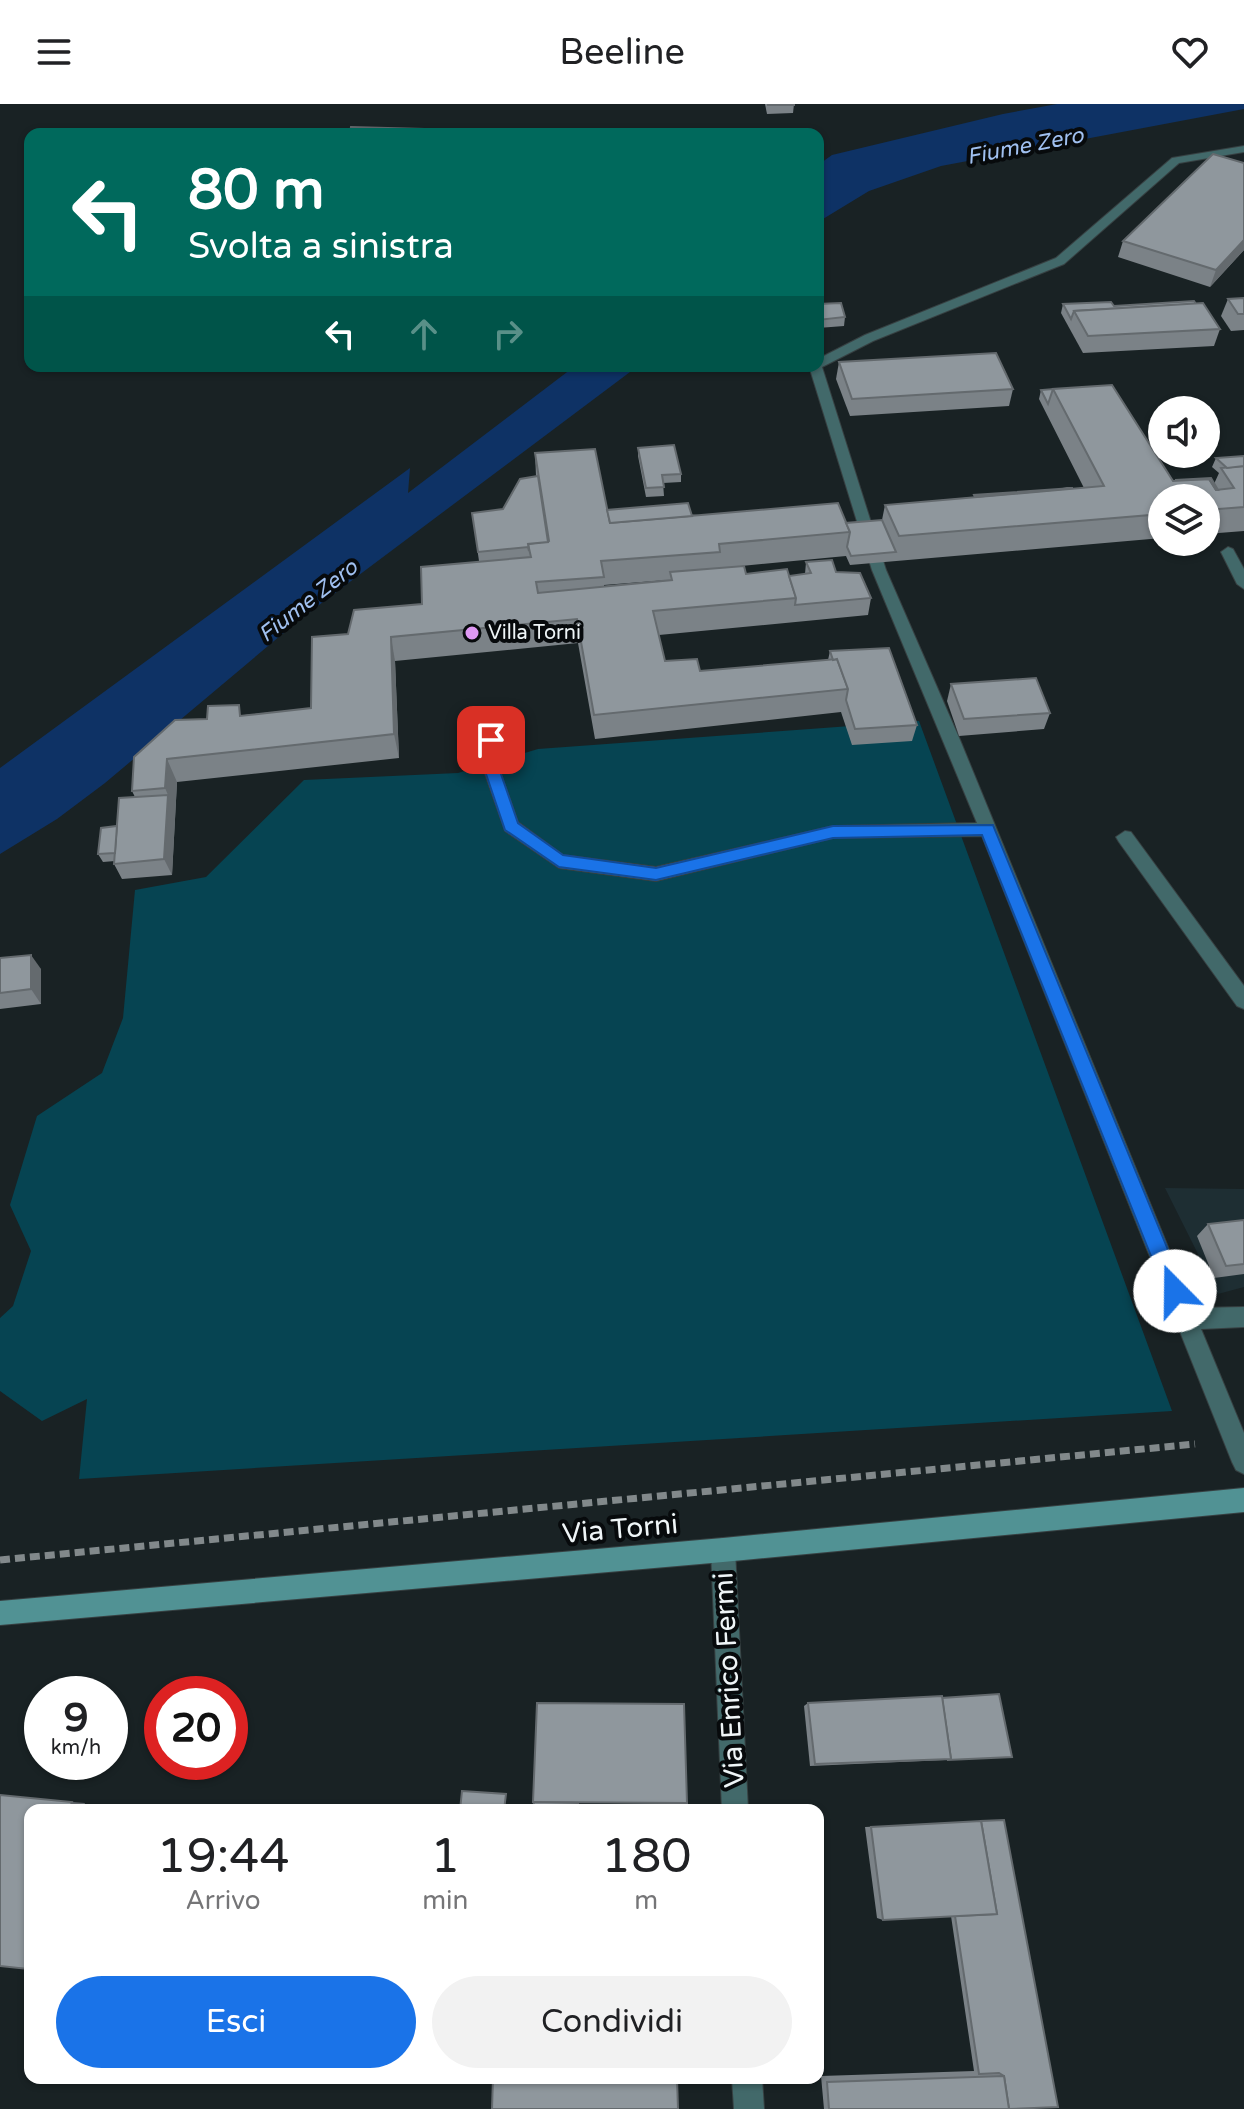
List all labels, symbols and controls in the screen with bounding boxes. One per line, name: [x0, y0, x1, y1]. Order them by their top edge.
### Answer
icon: menu: [32, 30, 76, 74]
icon: heart: [1168, 30, 1212, 74]
text: Beeline: [559, 31, 685, 74]
water label: Fiume Zero: [964, 122, 1087, 170]
text: 80 m: [188, 157, 324, 224]
icon: left: [56, 160, 160, 264]
text: Svolta a sinistra: [188, 225, 454, 268]
icon: left: [318, 312, 362, 356]
icon: ahead: [402, 312, 446, 356]
icon: right: [486, 312, 530, 356]
map controls: [1148, 396, 1220, 556]
button: sound: [1148, 396, 1220, 468]
button: layers: [1148, 484, 1220, 556]
water label: Fiume Zero: [253, 553, 364, 648]
place label: Villa Torni: [488, 621, 581, 645]
marker: Villa Torni: [463, 624, 481, 642]
pin: [457, 706, 525, 774]
icon: arrive: [469, 718, 513, 762]
position arrow: [1133, 1249, 1217, 1333]
street label: Via Torni: [561, 1507, 679, 1551]
street label: Via Enrico Fermi: [706, 1571, 752, 1789]
speed limit sign: 20: [144, 1676, 248, 1780]
text: 9: [63, 1694, 89, 1742]
text: km/h: [51, 1736, 101, 1760]
text: 19:44: [157, 1828, 290, 1886]
text: 1: [430, 1828, 460, 1886]
text: 180: [601, 1828, 691, 1886]
text: Arrivo: [186, 1885, 261, 1916]
text: min: [422, 1885, 468, 1916]
text: m: [634, 1885, 658, 1916]
button: Esci: [56, 1976, 416, 2068]
button: Condividi: [432, 1976, 792, 2068]

